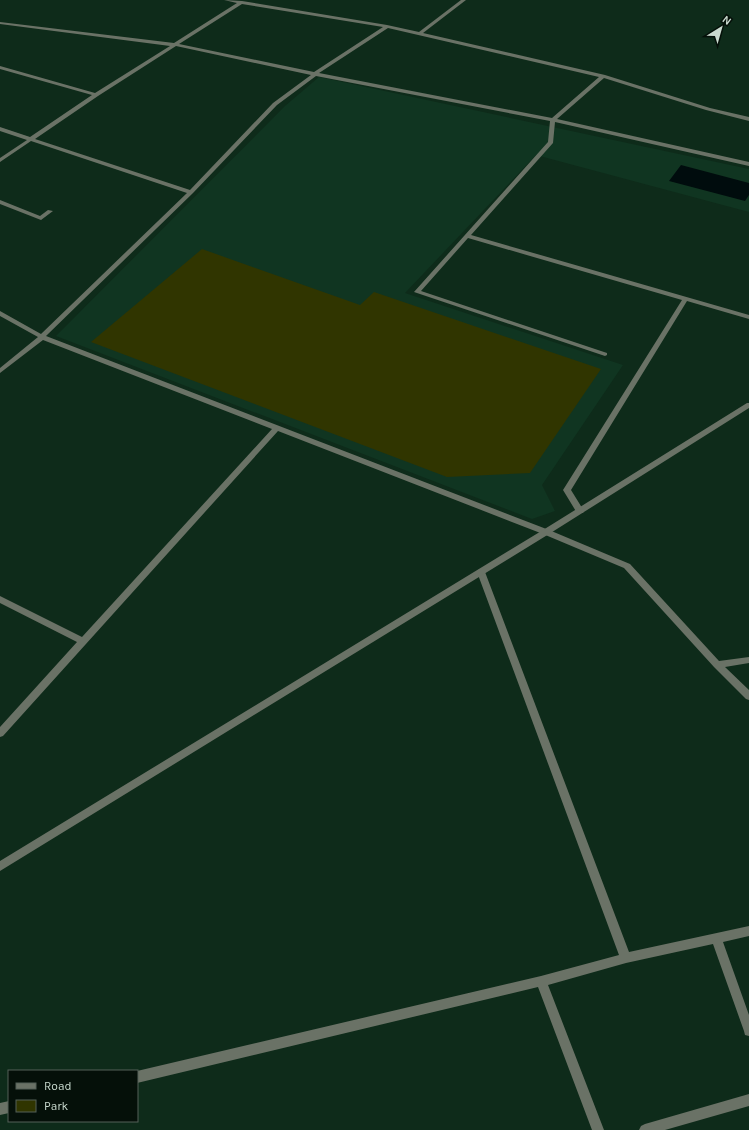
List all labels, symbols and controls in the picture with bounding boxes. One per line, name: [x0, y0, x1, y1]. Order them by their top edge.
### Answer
north arrow: [701, 8, 741, 48]
text: N: [720, 13, 734, 28]
legend: [8, 1070, 138, 1122]
text: Road: [44, 1079, 72, 1093]
text: Park: [44, 1099, 69, 1113]

